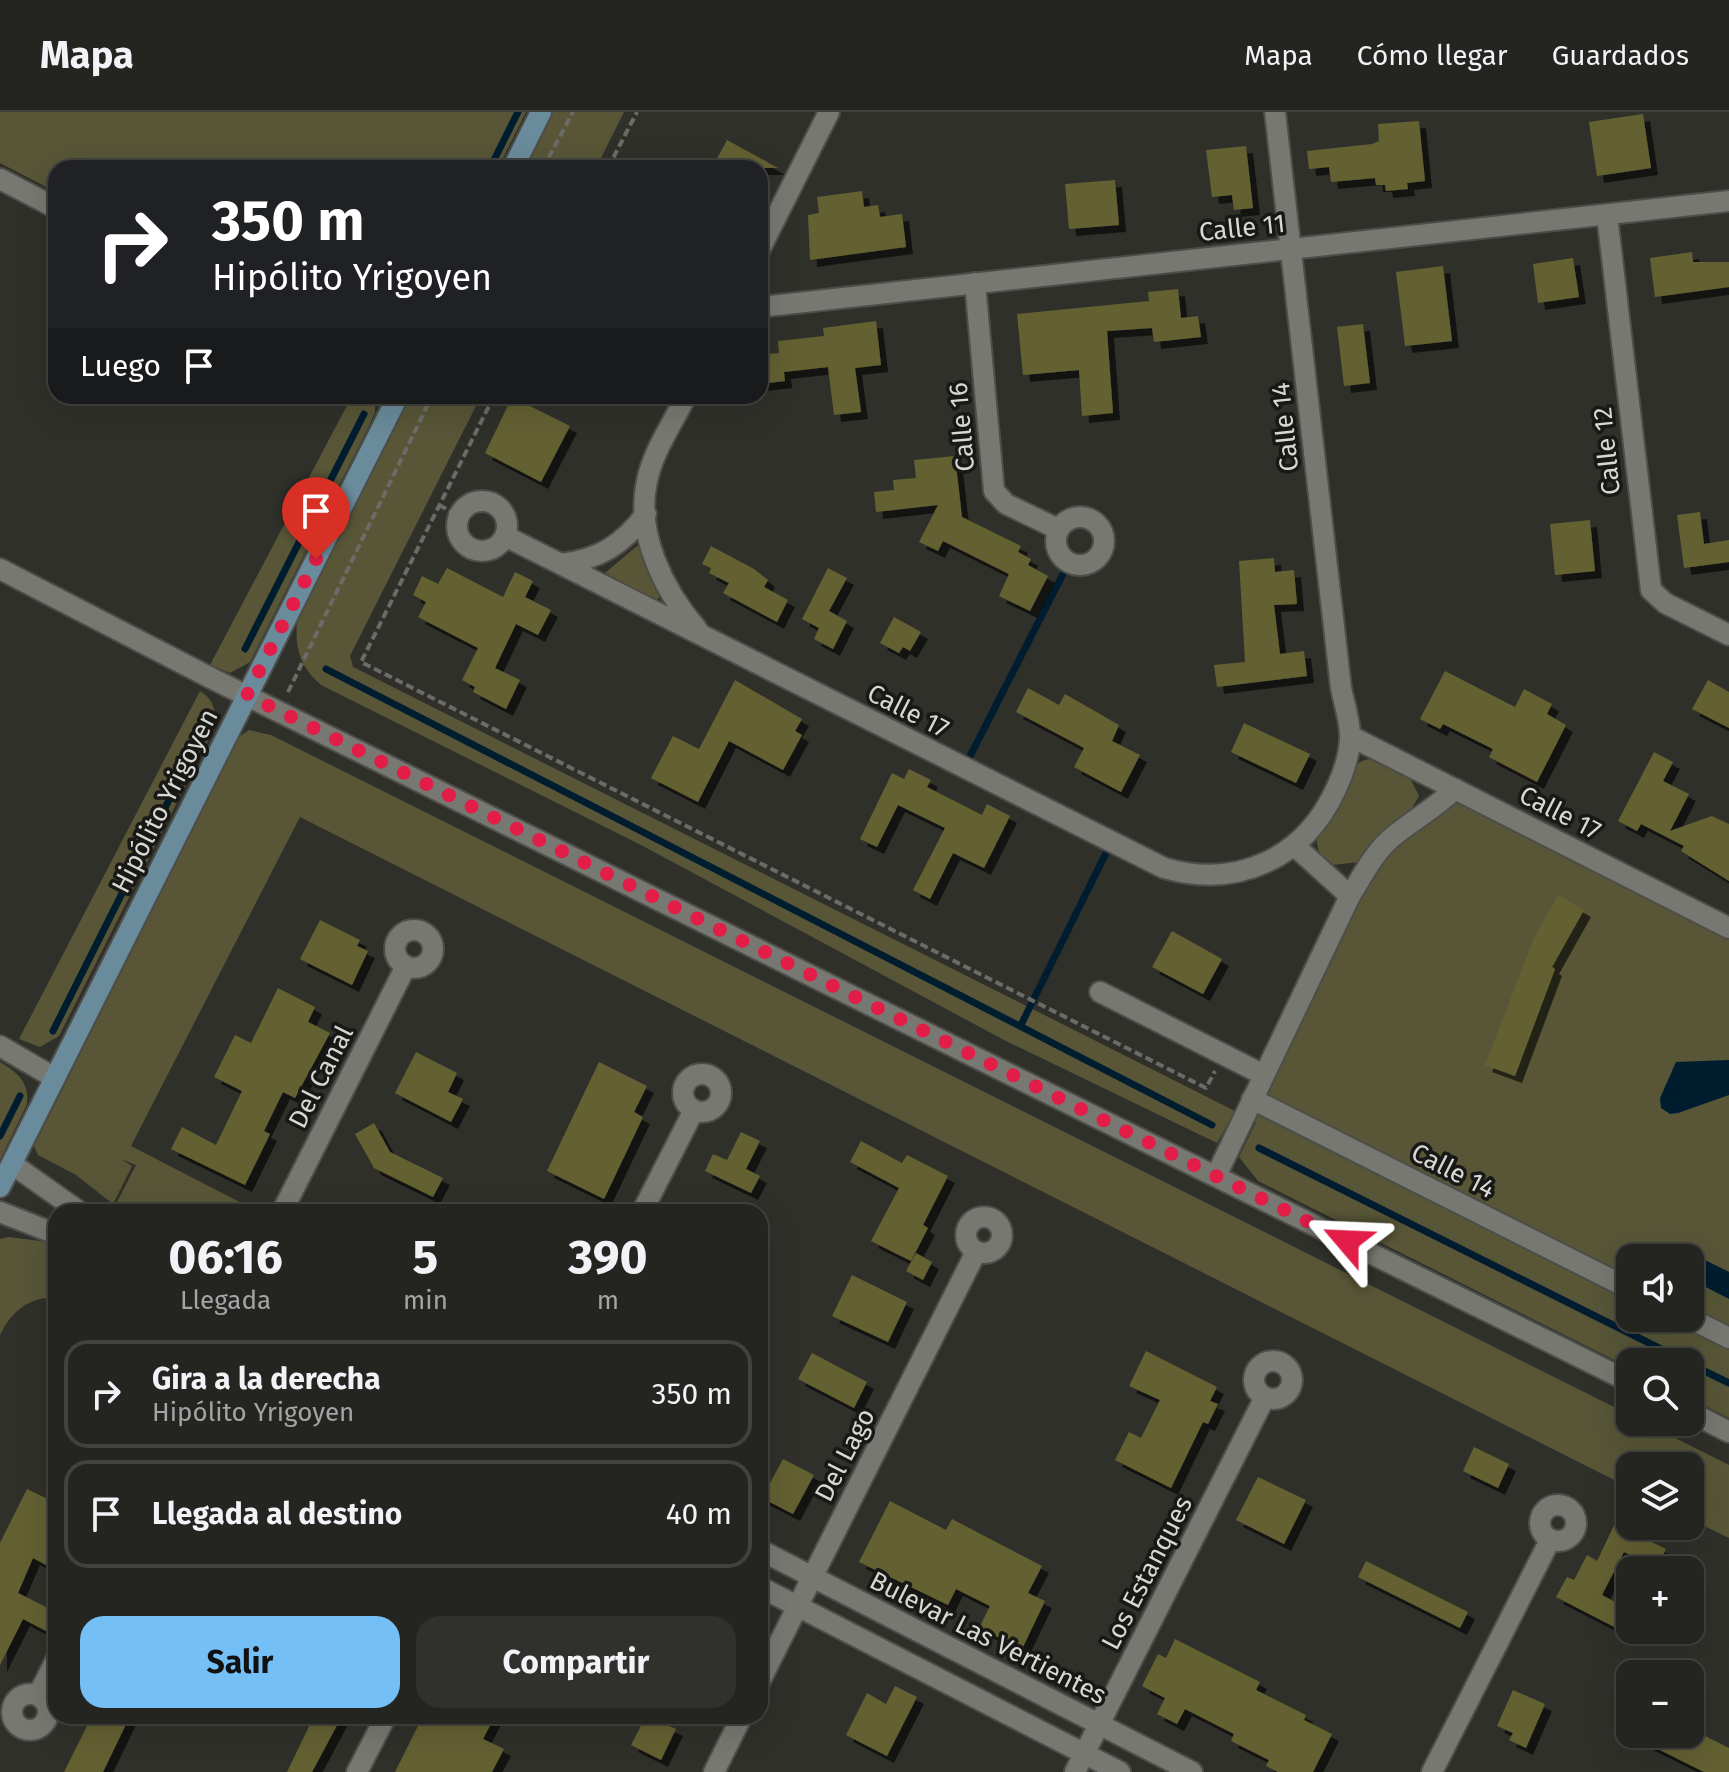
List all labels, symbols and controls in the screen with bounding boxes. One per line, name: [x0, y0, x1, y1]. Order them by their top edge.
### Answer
text: Mapa: [40, 32, 134, 78]
text: Mapa: [1244, 39, 1313, 72]
text: Cómo llegar: [1357, 39, 1508, 72]
text: Guardados: [1552, 39, 1689, 72]
text: 350 m: [212, 188, 365, 255]
icon: right: [80, 192, 184, 296]
street label: Calle 11: [1197, 208, 1287, 248]
text: Hipólito Yrigoyen: [212, 256, 492, 300]
icon: arrive: [177, 344, 221, 388]
text: Luego: [80, 348, 161, 384]
street label: Calle 16: [943, 381, 981, 473]
street label: Calle 14: [1265, 381, 1305, 473]
street label: Calle 12: [1587, 405, 1627, 497]
pin: [282, 477, 350, 559]
icon: arrive: [294, 489, 338, 533]
street label: Calle 17: [862, 677, 954, 745]
street label: Hipólito Yrigoyen: [105, 704, 225, 898]
street label: Calle 17: [1514, 779, 1606, 847]
street label: Del Canal: [282, 1020, 360, 1133]
street label: Calle 14: [1406, 1137, 1500, 1205]
position arrow: [1305, 1199, 1389, 1283]
text: 06:16: [168, 1228, 283, 1286]
text: 5: [413, 1228, 438, 1286]
text: 390: [568, 1228, 648, 1286]
map controls: [1616, 1244, 1704, 1748]
button: sound: [1616, 1244, 1704, 1332]
text: Llegada: [180, 1285, 271, 1316]
text: min: [403, 1285, 448, 1316]
text: m: [597, 1285, 619, 1316]
button: search: [1616, 1348, 1704, 1436]
text: Gira a la derecha: [152, 1361, 381, 1397]
icon: right: [84, 1372, 128, 1416]
text: 350 m: [652, 1376, 732, 1412]
text: Hipólito Yrigoyen: [152, 1397, 354, 1428]
street label: Del Lago: [808, 1403, 882, 1507]
button: layers: [1616, 1452, 1704, 1540]
street label: Los Estanques: [1095, 1491, 1199, 1655]
icon: arrive: [84, 1492, 128, 1536]
text: Llegada al destino: [152, 1496, 402, 1532]
text: 40 m: [666, 1496, 732, 1532]
button: +: [1616, 1556, 1704, 1644]
street label: Bulevar Las Vertientes: [865, 1565, 1111, 1711]
button: Salir: [80, 1616, 400, 1708]
button: Compartir: [416, 1616, 736, 1708]
button: −: [1616, 1660, 1704, 1748]

